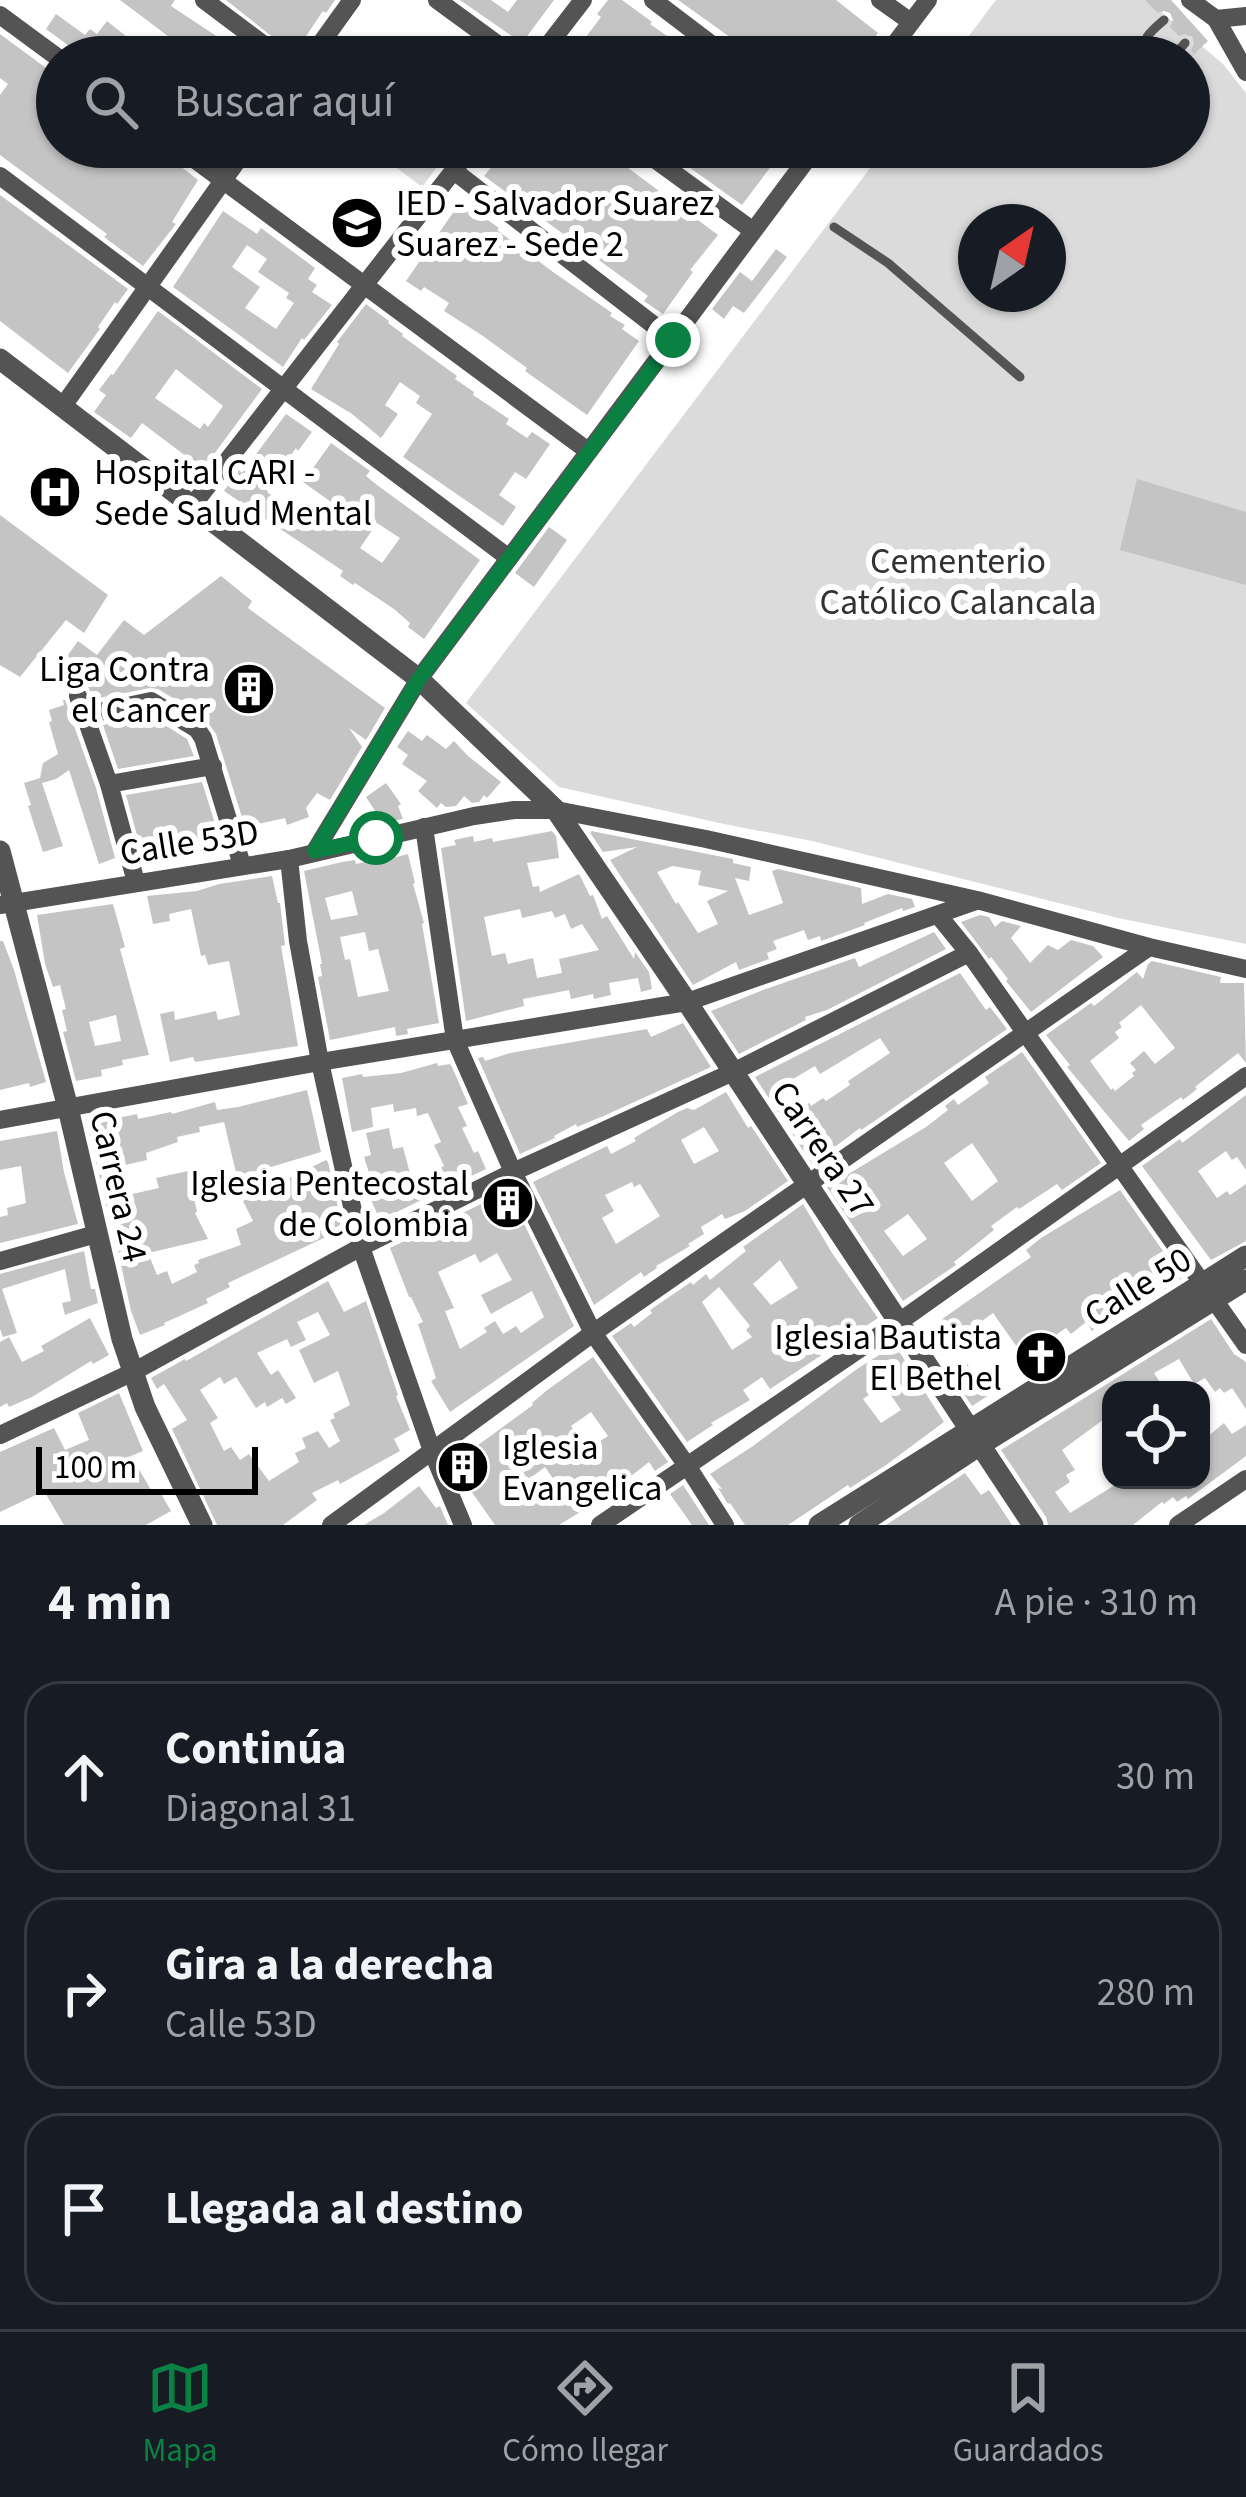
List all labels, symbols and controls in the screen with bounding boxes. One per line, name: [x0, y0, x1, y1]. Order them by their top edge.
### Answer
search box: [36, 36, 1210, 168]
icon: search: [78, 69, 144, 135]
text: Buscar aquí: [174, 70, 394, 134]
place label: IED - Salvador Suarez Suarez - Sede 2: [396, 178, 714, 270]
school or university icon: IED - Salvador Suarez Suarez - Sede 2: [329, 195, 385, 251]
north arrow: [958, 204, 1066, 312]
route end: [646, 313, 700, 367]
place label: Hospital CARI - Sede Salud Mental: [94, 447, 372, 539]
hospital icon: Hospital CARI - Sede Salud Mental: [27, 464, 83, 520]
park label: Cementerio Católico Calancala: [819, 536, 1097, 628]
place label: Liga Contra el Cancer: [39, 644, 210, 736]
building icon: Liga Contra el Cancer: [221, 661, 277, 717]
street label: Calle 53D: [116, 806, 262, 879]
route start: [349, 811, 403, 865]
street label: Carrera 27: [759, 1071, 887, 1227]
street label: Carrera 24: [76, 1106, 161, 1267]
place label: Iglesia Pentecostal de Colombia: [190, 1158, 469, 1250]
building icon: Iglesia Pentecostal de Colombia: [480, 1175, 536, 1231]
street label: Calle 50: [1074, 1234, 1201, 1340]
place label: Iglesia Bautista El Bethel: [774, 1312, 1002, 1404]
church icon: Iglesia Bautista El Bethel: [1013, 1329, 1069, 1385]
map controls: [1102, 1381, 1210, 1489]
button: locate: [1102, 1381, 1210, 1489]
place label: Iglesia Evangelica: [502, 1422, 662, 1514]
building icon: Iglesia Evangelica: [435, 1439, 491, 1495]
scale bar: [36, 1441, 258, 1494]
text: 100 m: [54, 1444, 137, 1491]
text: 4 min: [48, 1567, 172, 1639]
text: A pie · 310 m: [995, 1575, 1198, 1631]
text: Continúa: [165, 1717, 347, 1781]
icon: ahead: [51, 1744, 117, 1810]
text: 30 m: [1116, 1749, 1195, 1805]
text: Diagonal 31: [165, 1781, 356, 1837]
text: Gira a la derecha: [165, 1933, 494, 1997]
icon: right: [51, 1960, 117, 2026]
text: 280 m: [1097, 1965, 1195, 2021]
text: Calle 53D: [165, 1997, 317, 2053]
icon: arrive: [51, 2176, 117, 2242]
text: Llegada al destino: [165, 2177, 524, 2241]
tab: Mapa: [142, 2355, 218, 2474]
tab: Cómo llegar: [502, 2355, 668, 2474]
tab: Guardados: [953, 2355, 1104, 2474]

